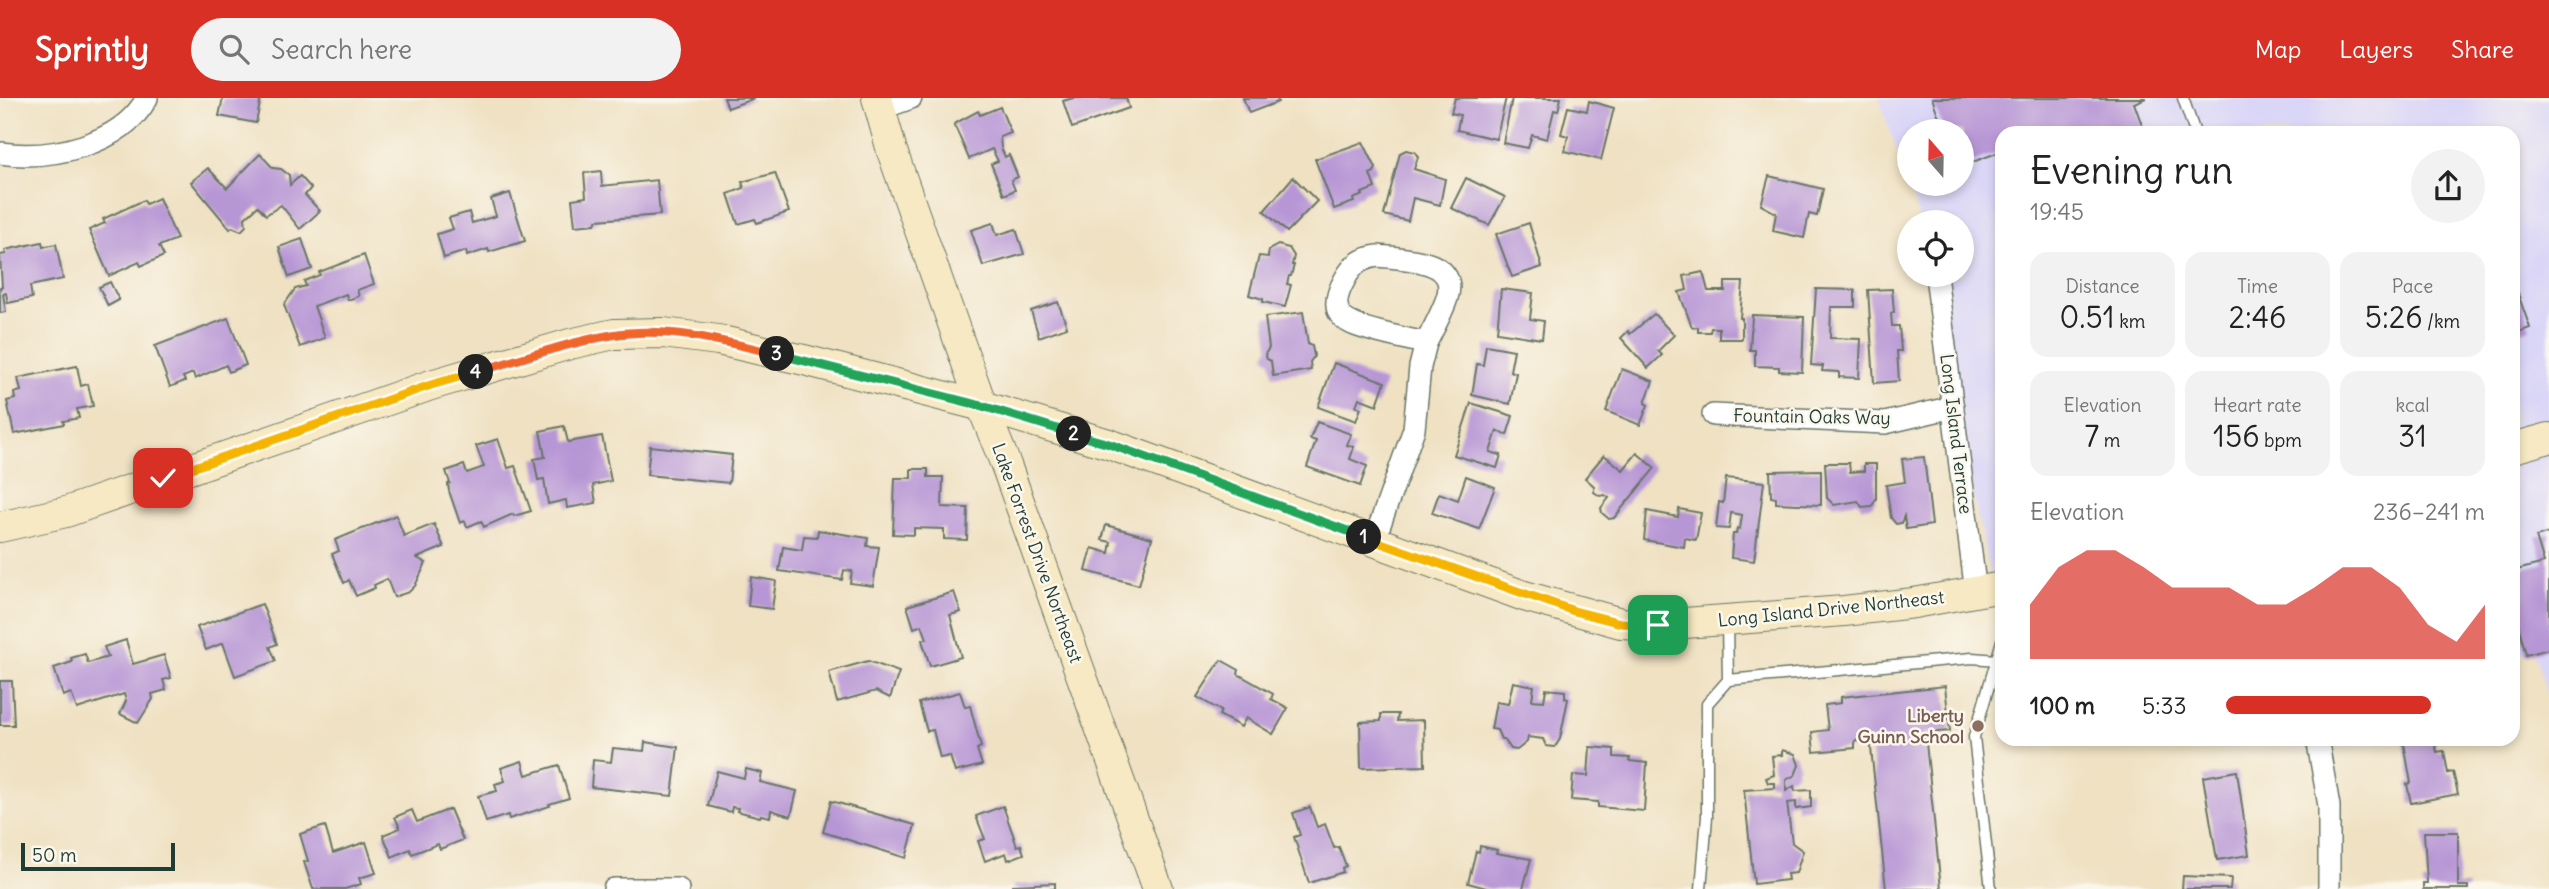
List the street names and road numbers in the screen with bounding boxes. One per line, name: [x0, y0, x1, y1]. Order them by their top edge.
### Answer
street label: Long Island Terrace: [1935, 353, 1978, 515]
street label: Fountain Oaks Way: [1733, 404, 1891, 429]
street label: Lake Forrest Drive Northeast: [987, 440, 1088, 666]
street label: Long Island Drive Northeast: [1717, 585, 1945, 632]

